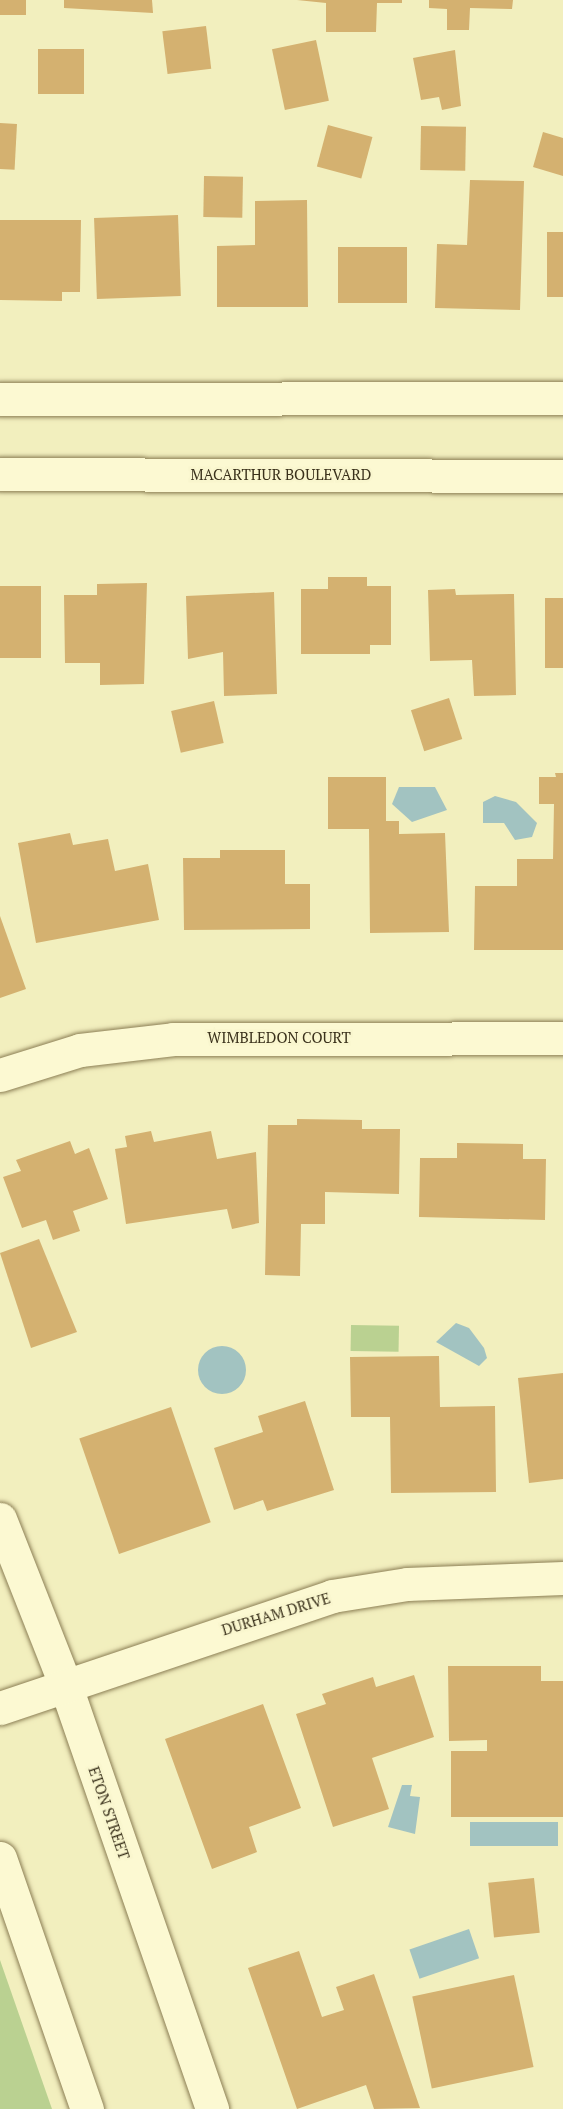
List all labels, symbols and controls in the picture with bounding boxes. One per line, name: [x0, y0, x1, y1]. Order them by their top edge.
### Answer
street label: MACARTHUR BOULEVARD: [191, 466, 371, 484]
street label: WIMBLEDON COURT: [207, 1029, 351, 1047]
street label: DURHAM DRIVE: [220, 1589, 332, 1639]
street label: ETON STREET: [85, 1764, 133, 1862]

